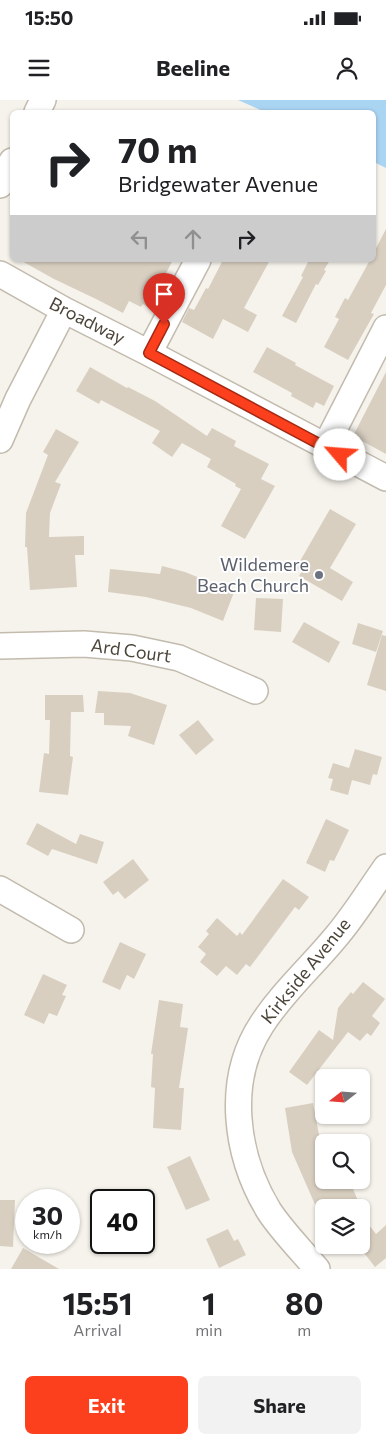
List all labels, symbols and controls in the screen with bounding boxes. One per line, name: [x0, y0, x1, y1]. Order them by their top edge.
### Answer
text: 15:50: [25, 6, 73, 29]
icon: menu: [25, 54, 53, 82]
text: Beeline: [156, 54, 230, 81]
icon: person: [333, 54, 361, 82]
text: 70 m: [118, 127, 198, 170]
icon: right: [35, 130, 100, 195]
text: Bridgewater Avenue: [118, 170, 318, 197]
icon: left: [126, 225, 154, 253]
icon: ahead: [179, 225, 207, 253]
icon: right: [232, 225, 260, 253]
pin: [143, 273, 185, 324]
icon: arrive: [150, 280, 178, 308]
street label: Broadway: [46, 292, 129, 348]
position arrow: [313, 428, 365, 480]
place label: Wildemere Beach Church: [197, 553, 309, 596]
marker: Wildemere Beach Church: [313, 569, 325, 581]
street label: Ard Court: [90, 633, 173, 667]
street label: Kirkside Avenue: [256, 913, 355, 1028]
north arrow: [315, 1069, 370, 1124]
map controls: [315, 1069, 370, 1254]
button: search: [315, 1134, 370, 1189]
speed limit sign: 40: [90, 1189, 155, 1254]
button: layers: [315, 1199, 370, 1254]
text: 30: [32, 1200, 63, 1230]
text: km/h: [33, 1227, 62, 1241]
text: 15:51: [63, 1284, 133, 1321]
text: 1: [202, 1284, 216, 1321]
text: 80: [285, 1284, 323, 1321]
text: Arrival: [73, 1320, 122, 1339]
text: min: [195, 1320, 222, 1339]
text: m: [297, 1320, 311, 1339]
button: Exit: [25, 1376, 188, 1434]
button: Share: [198, 1376, 361, 1434]

